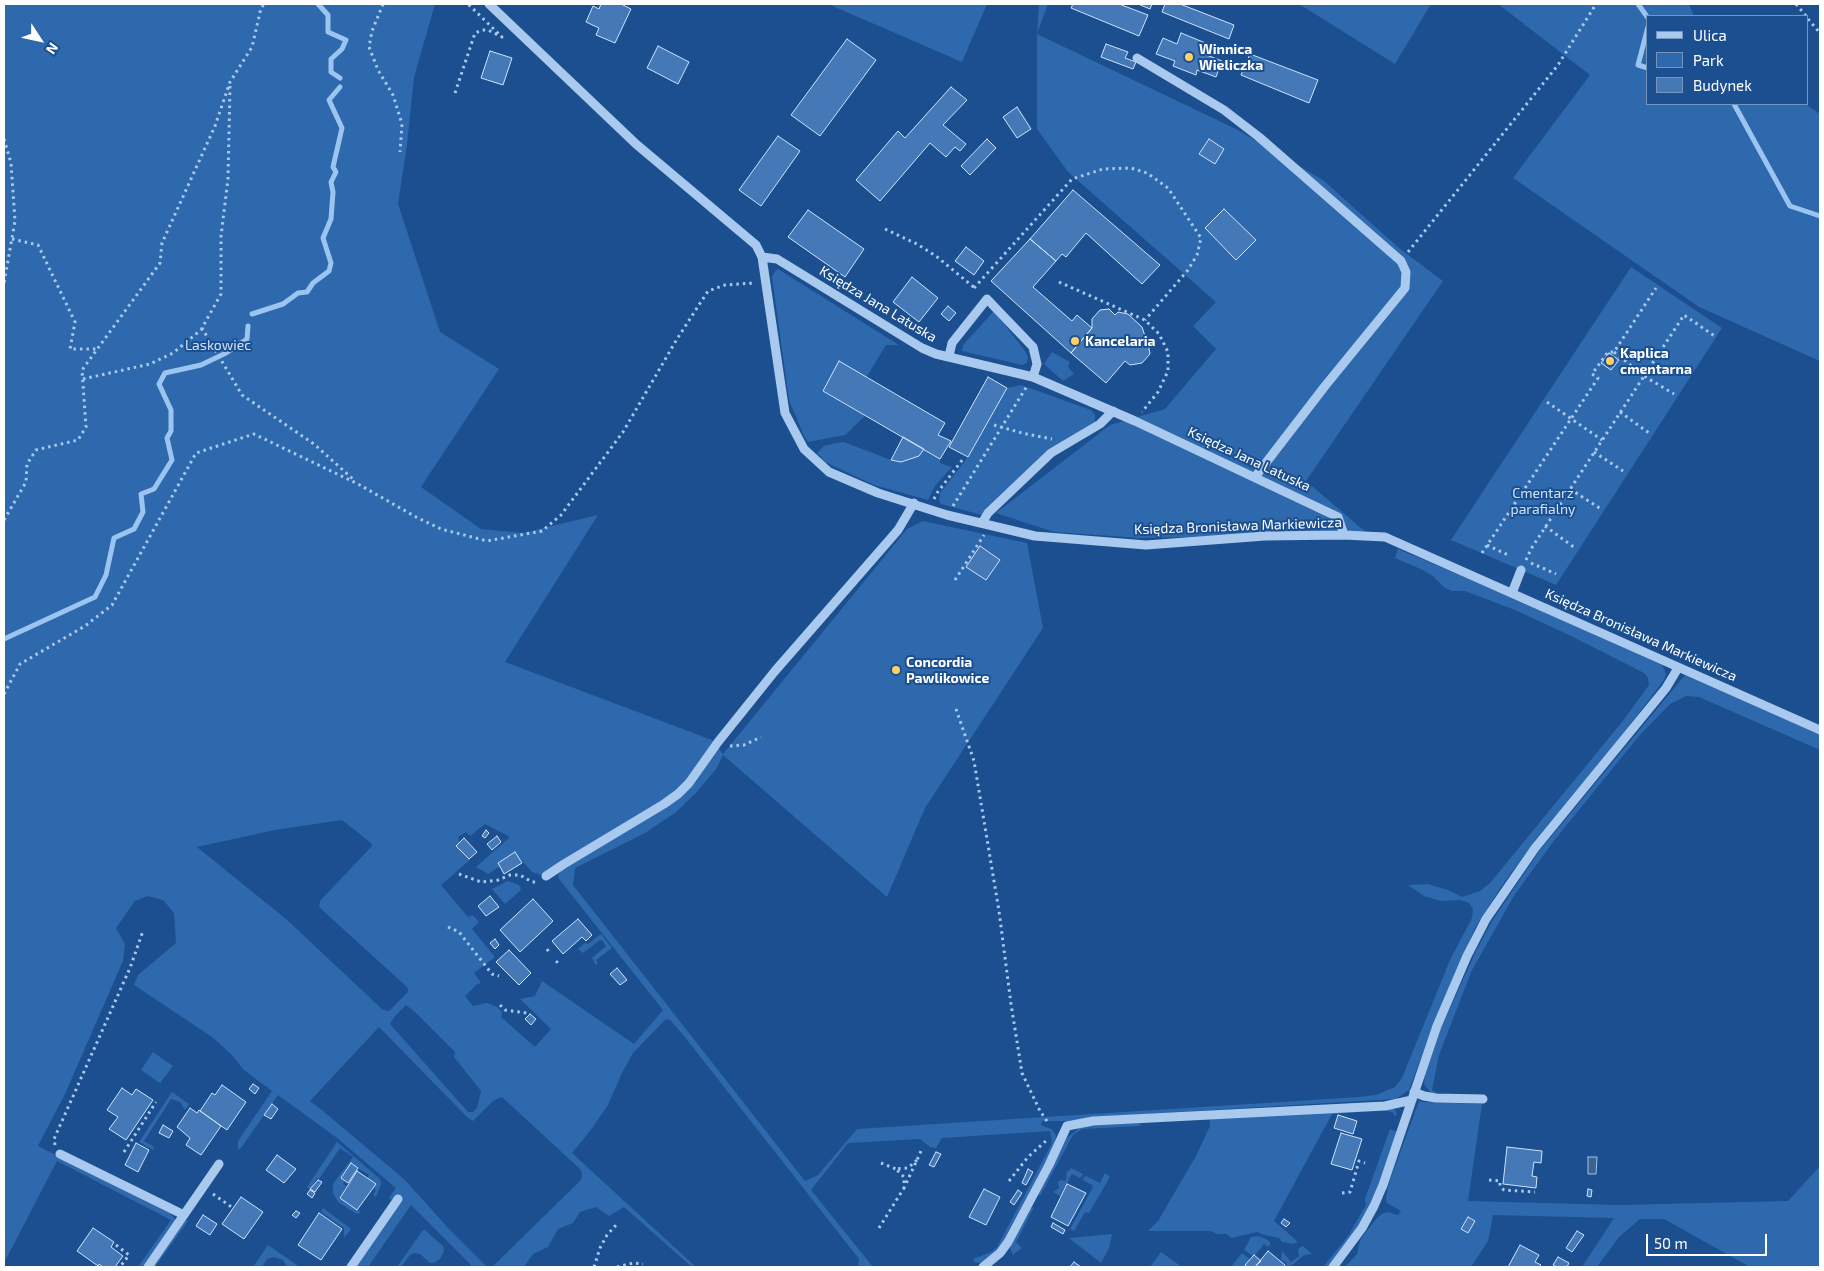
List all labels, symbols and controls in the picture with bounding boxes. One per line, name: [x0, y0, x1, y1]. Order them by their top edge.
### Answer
north arrow: [15, 15, 65, 65]
legend: [1646, 15, 1809, 105]
text: Ulica: [1693, 26, 1727, 44]
text: N: [43, 40, 63, 58]
place label: Winnica Wieliczka: [1199, 41, 1263, 74]
marker: Winnica Wieliczka: [1183, 51, 1195, 63]
text: Park: [1693, 51, 1724, 69]
text: Budynek: [1693, 76, 1752, 94]
street label: Księdza Jana Latuska: [816, 262, 940, 346]
place label: Kancelaria: [1085, 333, 1156, 349]
marker: Kancelaria: [1069, 335, 1081, 347]
park label: Laskowiec: [185, 337, 251, 353]
place label: Kaplica cmentarna: [1620, 345, 1692, 378]
marker: Kaplica cmentarna: [1604, 355, 1616, 367]
street label: Księdza Jana Latuska: [1185, 423, 1313, 495]
park label: Cmentarz parafialny: [1511, 485, 1575, 518]
street label: Księdza Bronisława Markiewicza: [1134, 514, 1342, 538]
street label: Księdza Bronisława Markiewicza: [1543, 585, 1739, 685]
place label: Concordia Pawlikowice: [906, 654, 989, 686]
marker: Concordia Pawlikowice: [890, 664, 902, 676]
scale bar: [1649, 1224, 1770, 1256]
text: 50 m: [1654, 1234, 1688, 1252]

